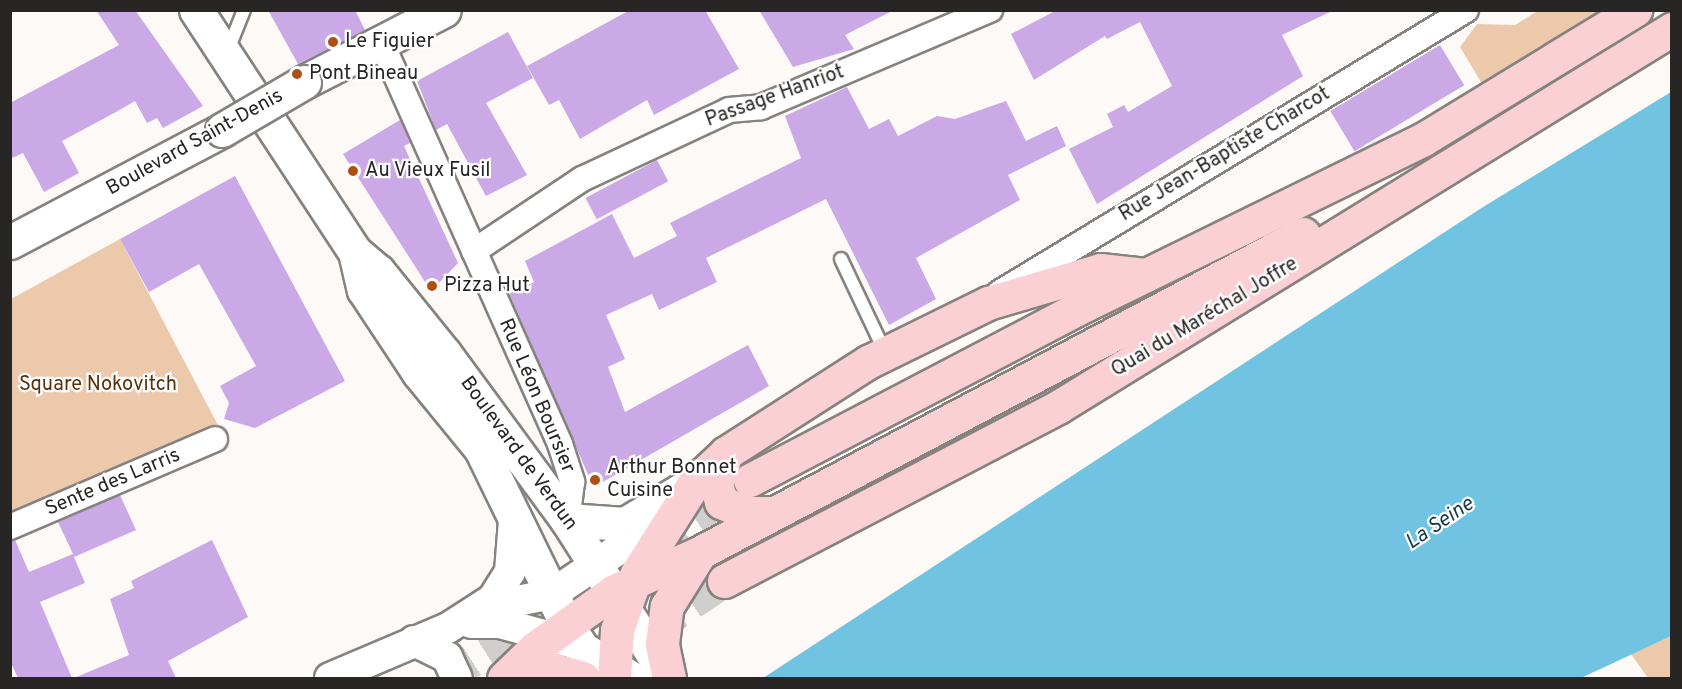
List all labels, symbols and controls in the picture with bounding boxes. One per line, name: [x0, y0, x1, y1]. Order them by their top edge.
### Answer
place label: Le Figuier: [345, 30, 434, 54]
marker: Le Figuier: [326, 35, 340, 49]
street label: Passage Hanriot: [702, 61, 848, 133]
place label: Pont Bineau: [309, 62, 418, 86]
marker: Pont Bineau: [290, 67, 304, 81]
street label: Rue Jean-Baptiste Charcot: [1115, 83, 1335, 227]
street label: Boulevard Saint-Denis: [102, 84, 288, 202]
place label: Au Vieux Fusil: [365, 159, 491, 183]
marker: Au Vieux Fusil: [346, 164, 360, 178]
street label: Quai du Maréchal Joffre: [1107, 253, 1303, 383]
place label: Pizza Hut: [444, 274, 530, 298]
marker: Pizza Hut: [425, 279, 439, 293]
street label: Rue Léon Boursier: [493, 315, 579, 477]
street label: Boulevard de Verdun: [454, 372, 582, 536]
park label: Square Nokovitch: [19, 373, 177, 397]
street label: Sente des Larris: [42, 444, 184, 522]
place label: Arthur Bonnet Cuisine: [607, 456, 737, 503]
marker: Arthur Bonnet Cuisine: [588, 473, 602, 487]
water label: La Seine: [1401, 492, 1479, 556]

